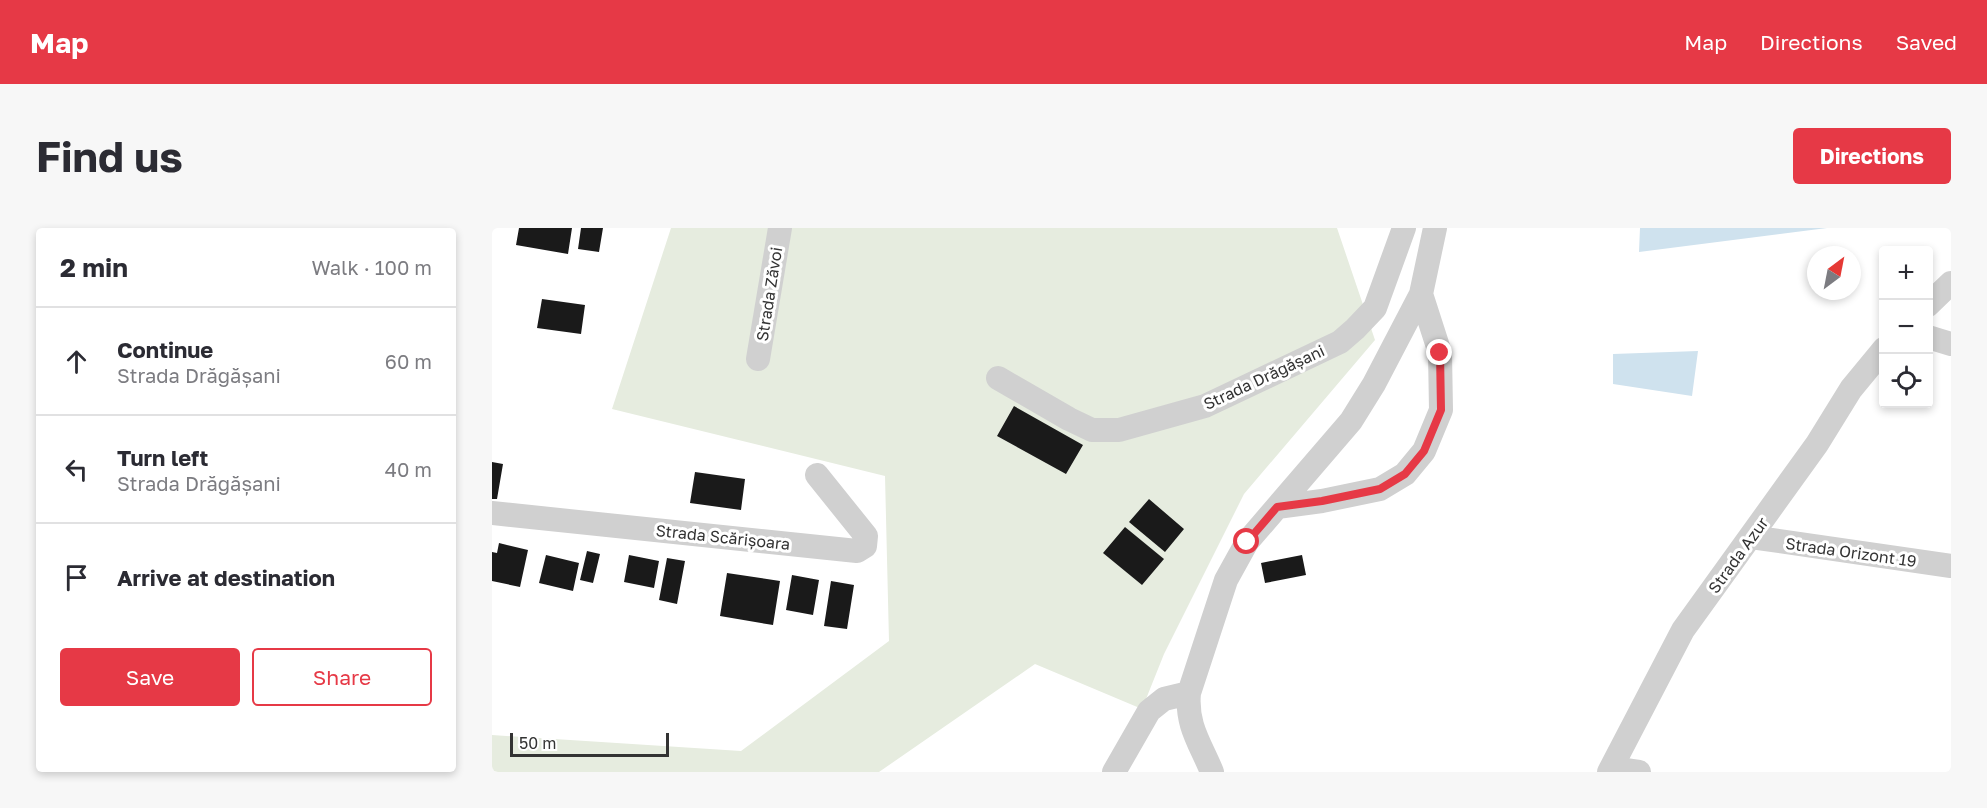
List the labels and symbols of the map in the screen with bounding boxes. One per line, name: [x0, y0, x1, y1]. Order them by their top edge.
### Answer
street label: Strada Zăvoi: [752, 245, 786, 343]
north arrow: [1807, 246, 1861, 300]
route end: [1426, 339, 1452, 365]
street label: Strada Drăgășani: [1200, 340, 1328, 414]
street label: Strada Azur: [1704, 513, 1772, 597]
street label: Strada Scărișoara: [655, 520, 791, 554]
route start: [1233, 528, 1259, 554]
street label: Strada Orizont 19: [1784, 533, 1918, 571]
scale bar: [510, 730, 669, 758]

